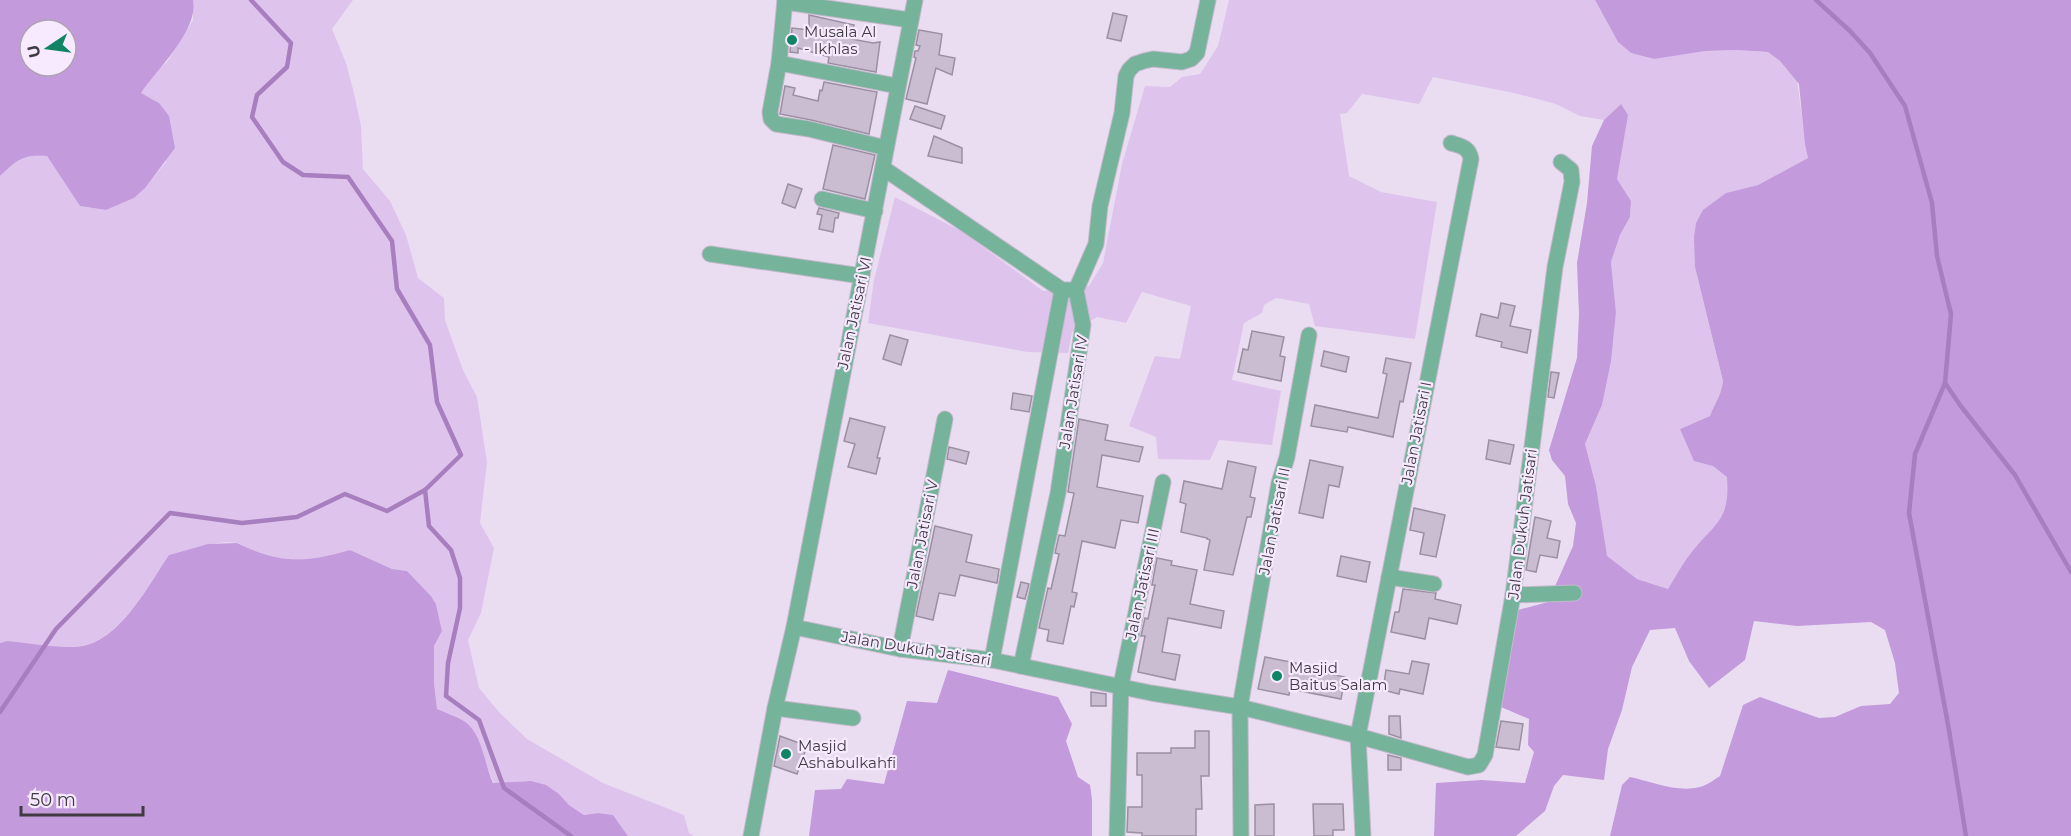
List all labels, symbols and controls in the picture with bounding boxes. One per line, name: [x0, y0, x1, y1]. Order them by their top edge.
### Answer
north arrow: [18, 18, 78, 78]
place label: Musala Al - Ikhlas: [804, 22, 876, 58]
marker: Musala Al - Ikhlas: [785, 33, 799, 47]
text: U: [23, 43, 45, 60]
street label: Jalan Jatisari VI: [833, 255, 875, 372]
street label: Jalan Jatisari IV: [1054, 333, 1091, 451]
street label: Jalan Jatisari I: [1397, 380, 1435, 487]
street label: Jalan Dukuh Jatisari: [1503, 448, 1541, 601]
street label: Jalan Jatisari II: [1254, 466, 1294, 577]
street label: Jalan Jatisari V: [902, 478, 942, 591]
street label: Jalan Jatisari III: [1121, 527, 1163, 642]
street label: Jalan Dukuh Jatisari: [839, 627, 992, 669]
place label: Masjid Baitus Salam: [1289, 658, 1387, 694]
marker: Masjid Baitus Salam: [1270, 669, 1284, 683]
place label: Masjid Ashabulkahfi: [798, 736, 896, 772]
marker: Masjid Ashabulkahfi: [779, 747, 793, 761]
scale bar: [21, 779, 142, 817]
text: 50 m: [30, 789, 76, 811]

